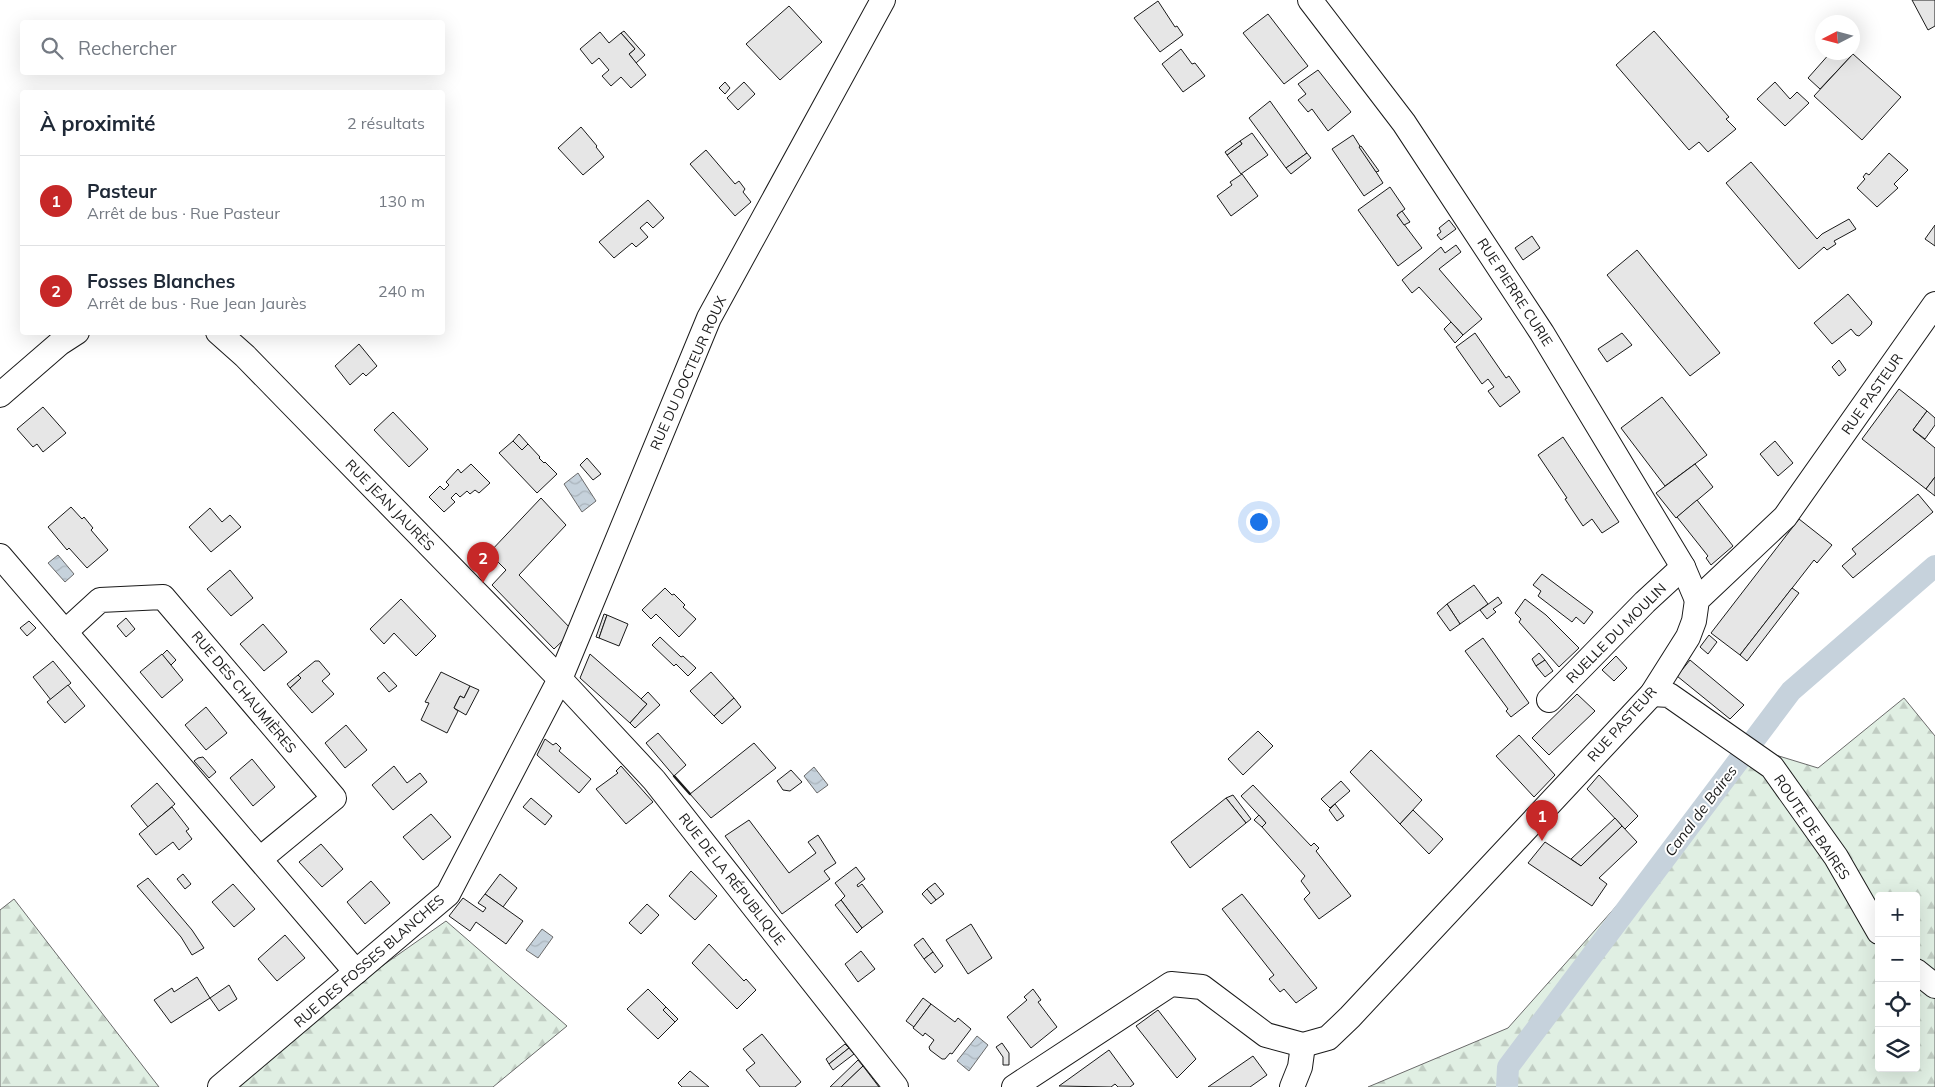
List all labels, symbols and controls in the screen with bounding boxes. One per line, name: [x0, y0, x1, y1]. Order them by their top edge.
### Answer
north arrow: [1815, 15, 1860, 60]
search box: [20, 20, 445, 75]
icon: search: [38, 34, 66, 62]
text: Rechercher: [78, 36, 177, 60]
text: À proximité: [40, 110, 156, 136]
text: 2 résultats: [347, 113, 425, 133]
text: Pasteur: [87, 179, 157, 203]
text: 1: [51, 191, 61, 211]
text: 130 m: [378, 191, 425, 211]
text: Arrêt de bus · Rue Pasteur: [87, 203, 280, 223]
street label: RUE PIERRE CURIE: [1473, 235, 1557, 349]
text: Fosses Blanches: [87, 269, 235, 293]
text: 2: [51, 281, 61, 301]
text: 240 m: [378, 281, 425, 301]
text: Arrêt de bus · Rue Jean Jaurès: [87, 293, 307, 313]
street label: RUE DU DOCTEUR ROUX: [646, 293, 730, 453]
street label: RUE PASTEUR: [1837, 350, 1907, 438]
street label: RUE JEAN JAURÈS: [342, 455, 438, 555]
your location: [1246, 509, 1272, 535]
pin: 2: [467, 542, 499, 583]
street label: RUELLE DU MOULIN: [1562, 579, 1670, 687]
street label: RUE DES CHAUMIÈRES: [188, 627, 301, 757]
street label: RUE PASTEUR: [1583, 682, 1661, 765]
water label: Canal de Baires: [1660, 761, 1741, 860]
street label: ROUTE DE BAIRES: [1770, 771, 1854, 883]
pin: 1: [1526, 800, 1558, 841]
street label: RUE DE LA RÉPUBLIQUE: [675, 809, 789, 949]
street label: RUE DES FOSSES BLANCHES: [290, 890, 448, 1031]
map controls: [1875, 892, 1920, 1072]
button: +: [1875, 892, 1920, 937]
button: −: [1875, 937, 1920, 982]
button: locate: [1875, 982, 1920, 1027]
button: layers: [1875, 1027, 1920, 1072]

